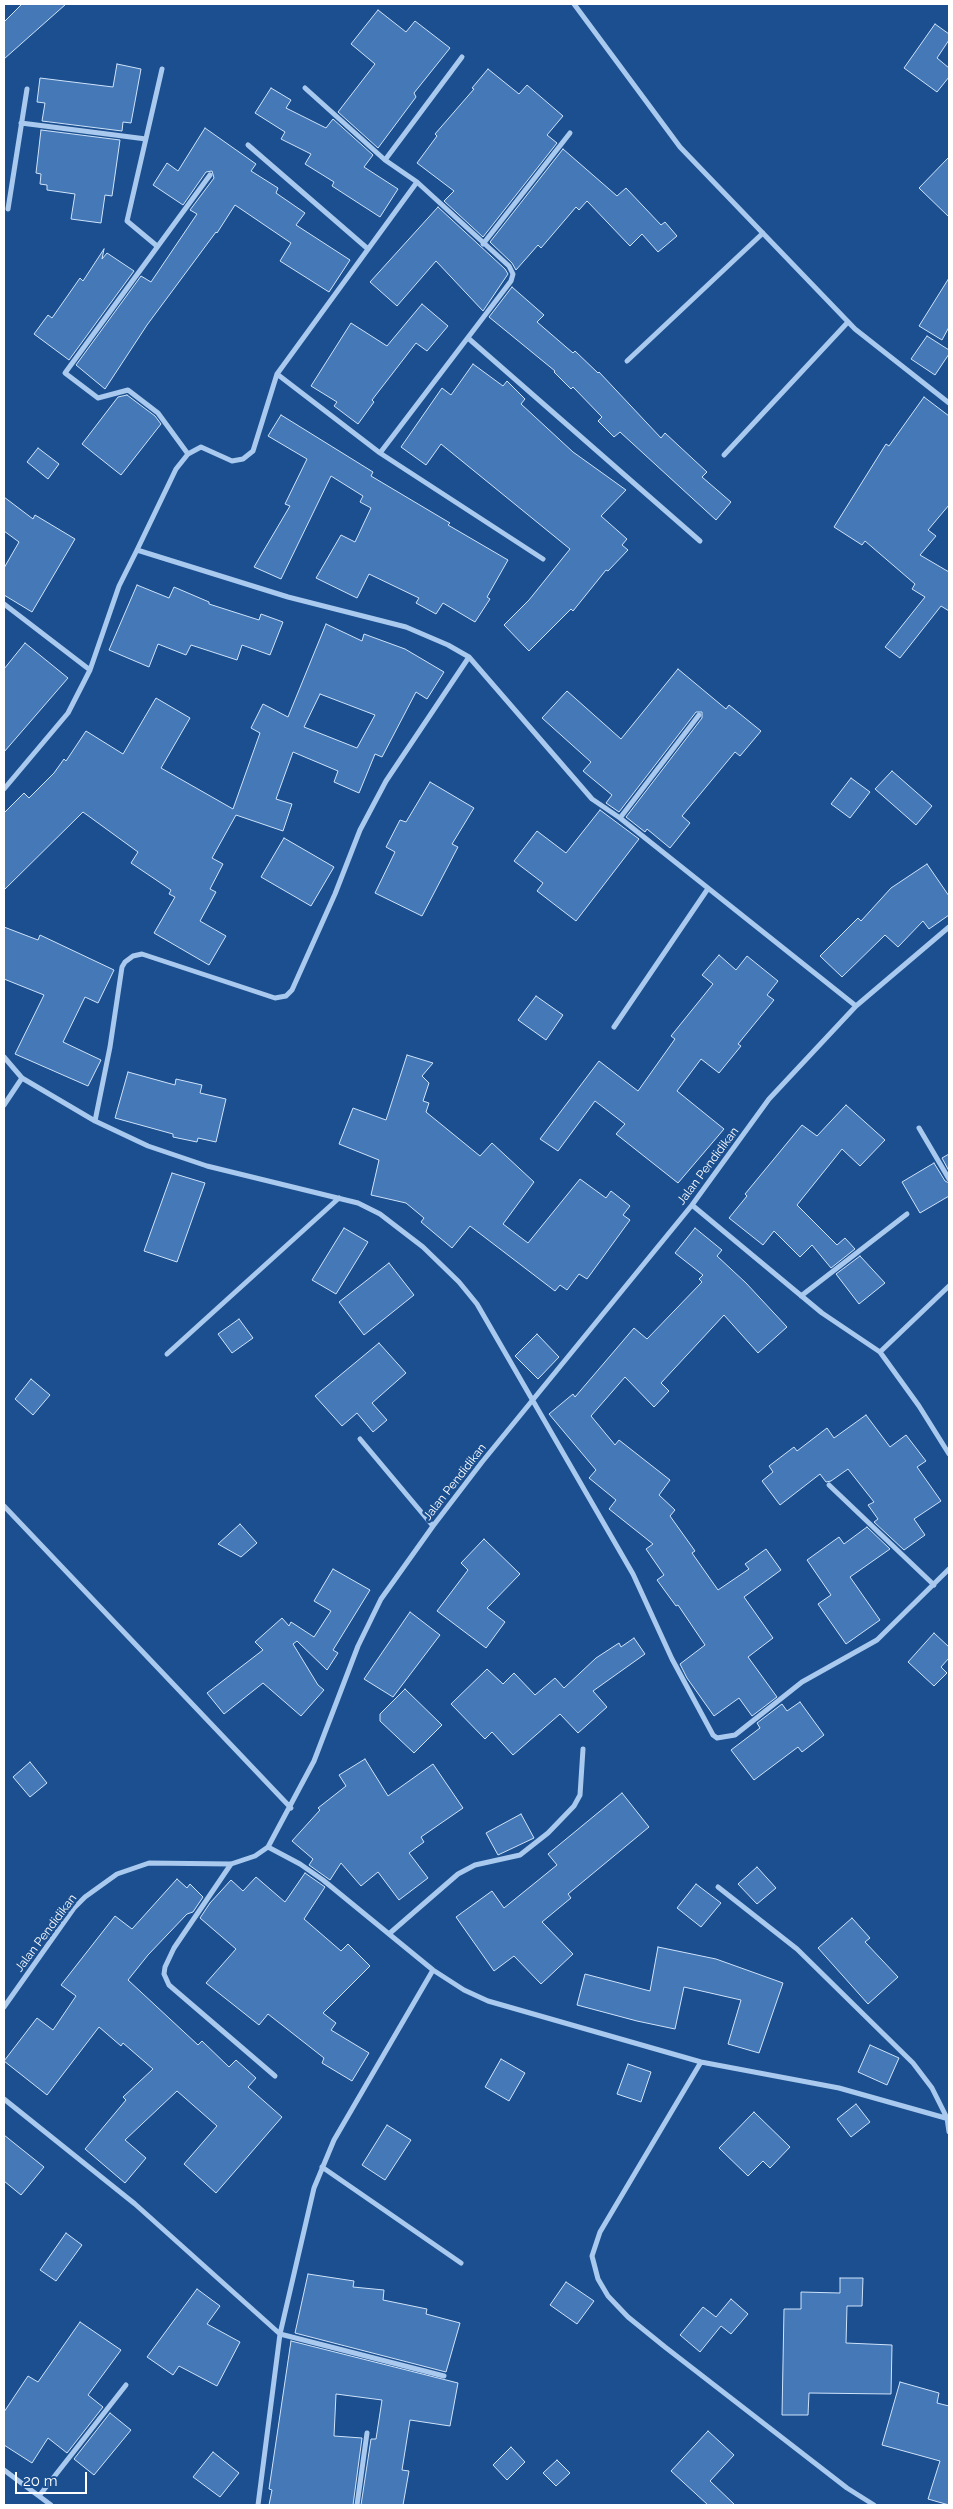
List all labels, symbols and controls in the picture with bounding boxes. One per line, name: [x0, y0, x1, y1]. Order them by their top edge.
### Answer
street label: Jalan Pendidikan: [674, 1124, 742, 1208]
street label: Jalan Pendidikan: [421, 1441, 489, 1523]
street label: Jalan Pendidikan: [12, 1891, 80, 1975]
scale bar: [18, 2462, 90, 2494]
text: 20 m: [23, 2472, 58, 2490]

